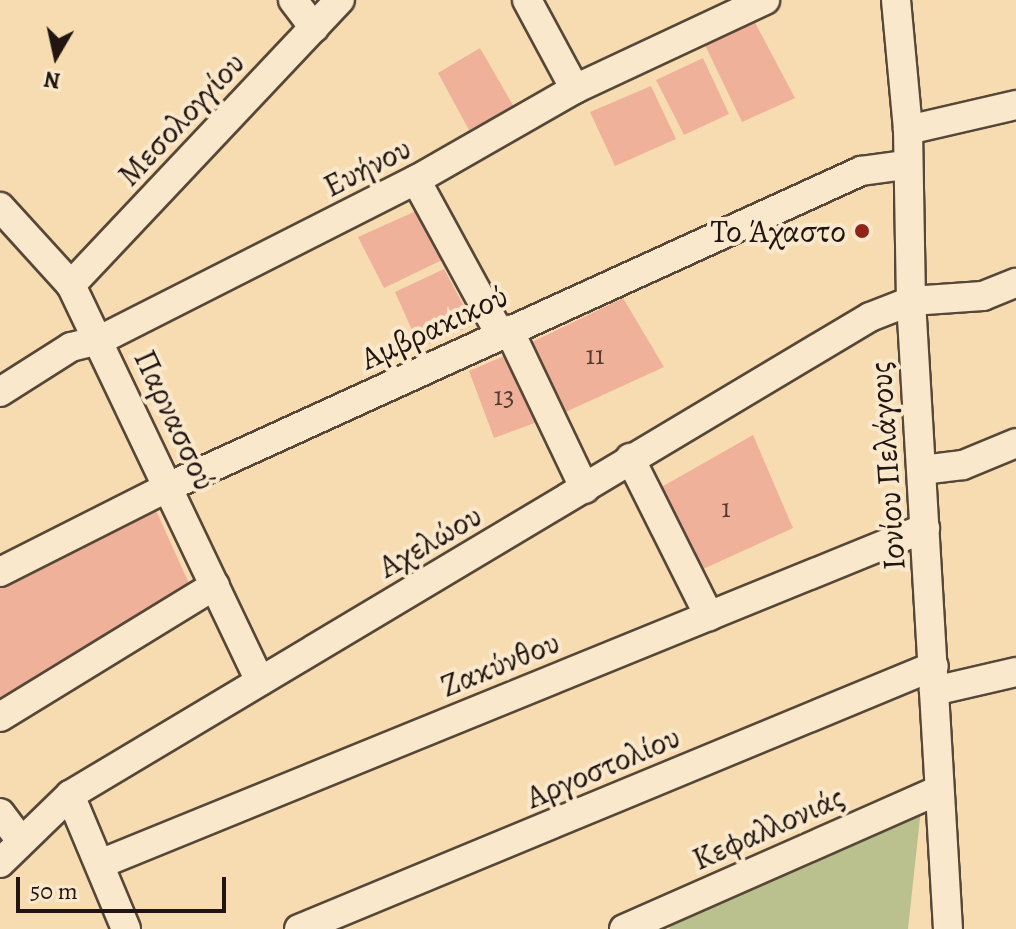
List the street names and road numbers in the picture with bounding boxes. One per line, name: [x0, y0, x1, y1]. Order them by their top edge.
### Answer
street label: Μεσολογγίου: [109, 44, 253, 194]
street label: Ευήνου: [317, 129, 417, 205]
street label: Αμβρακικού: [354, 276, 514, 378]
street label: Παρνασσού: [126, 344, 224, 496]
street label: Ιονίου Πελάγους: [861, 361, 913, 571]
street label: Αχελώου: [372, 496, 488, 586]
street label: Ζακύνθου: [435, 623, 565, 705]
street label: Αργοστολίου: [520, 717, 686, 817]
street label: Κεφαλλονιάς: [686, 777, 850, 879]

